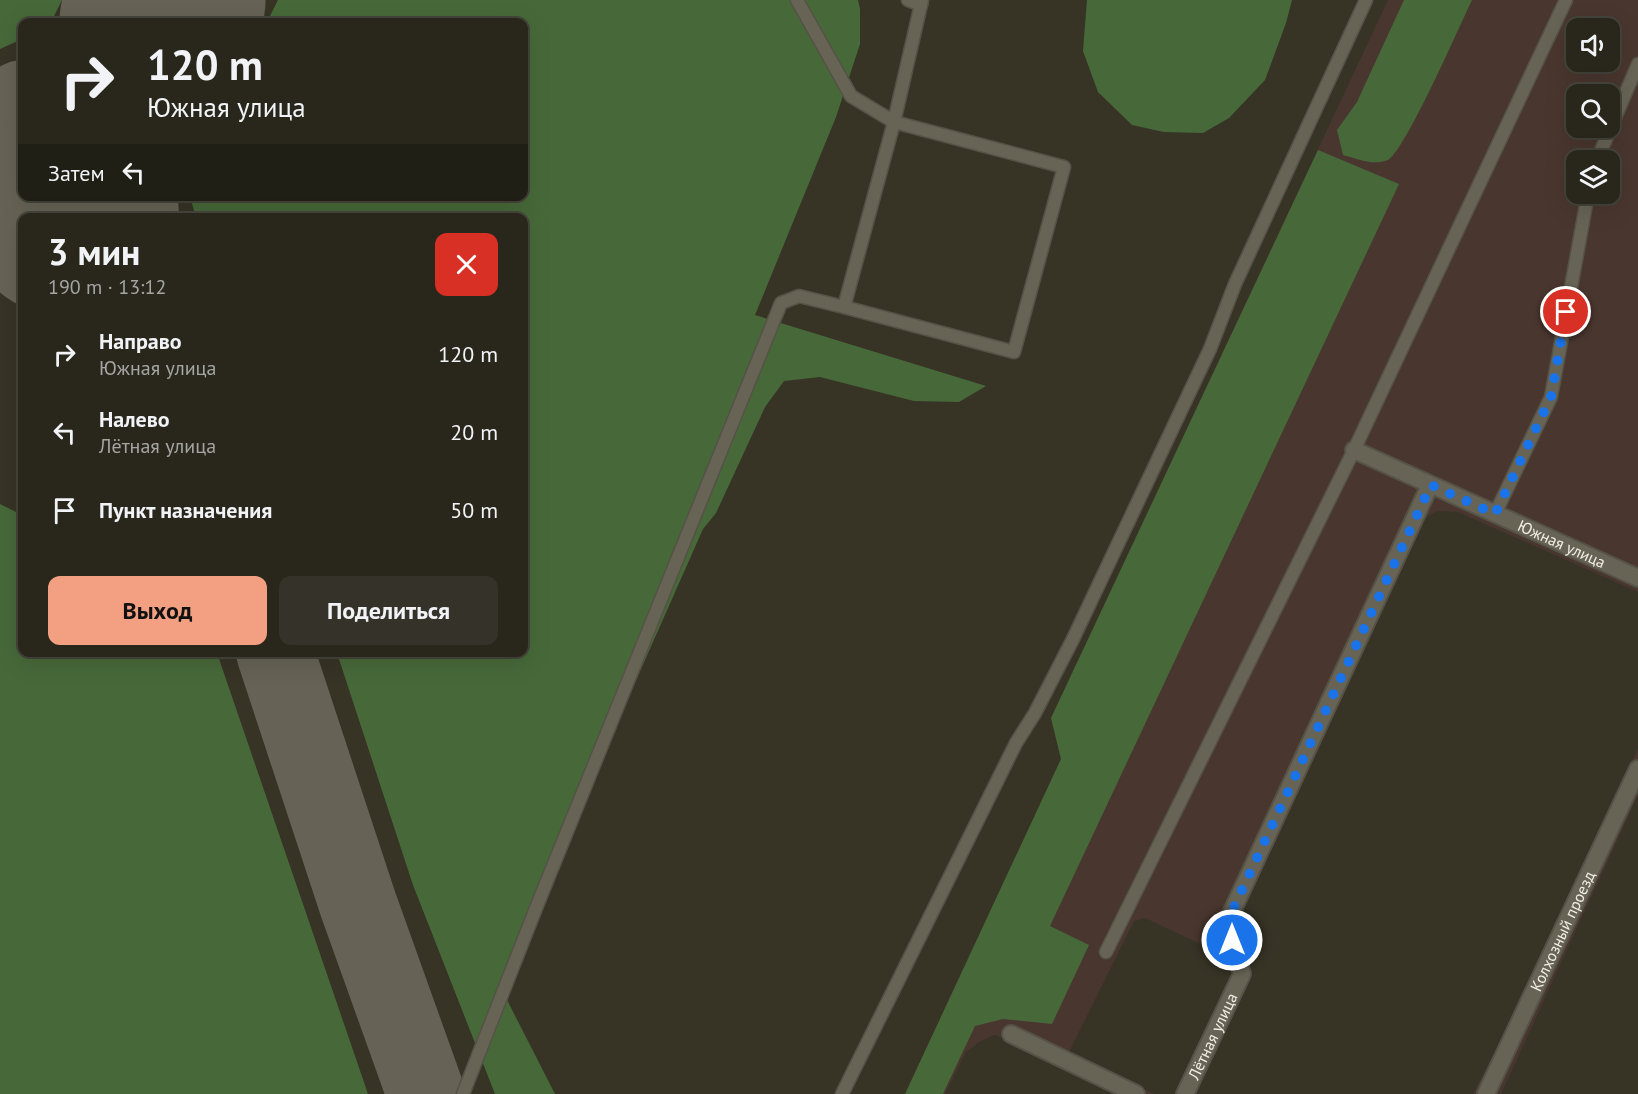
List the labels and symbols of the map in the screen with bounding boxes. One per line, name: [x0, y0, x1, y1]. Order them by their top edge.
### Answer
pin: [1540, 286, 1591, 337]
street label: Южная улица: [1515, 515, 1609, 572]
street label: Колхозный проезд: [1526, 867, 1599, 994]
position arrow: [1200, 908, 1264, 972]
street label: Лётная улица: [1183, 990, 1242, 1084]

